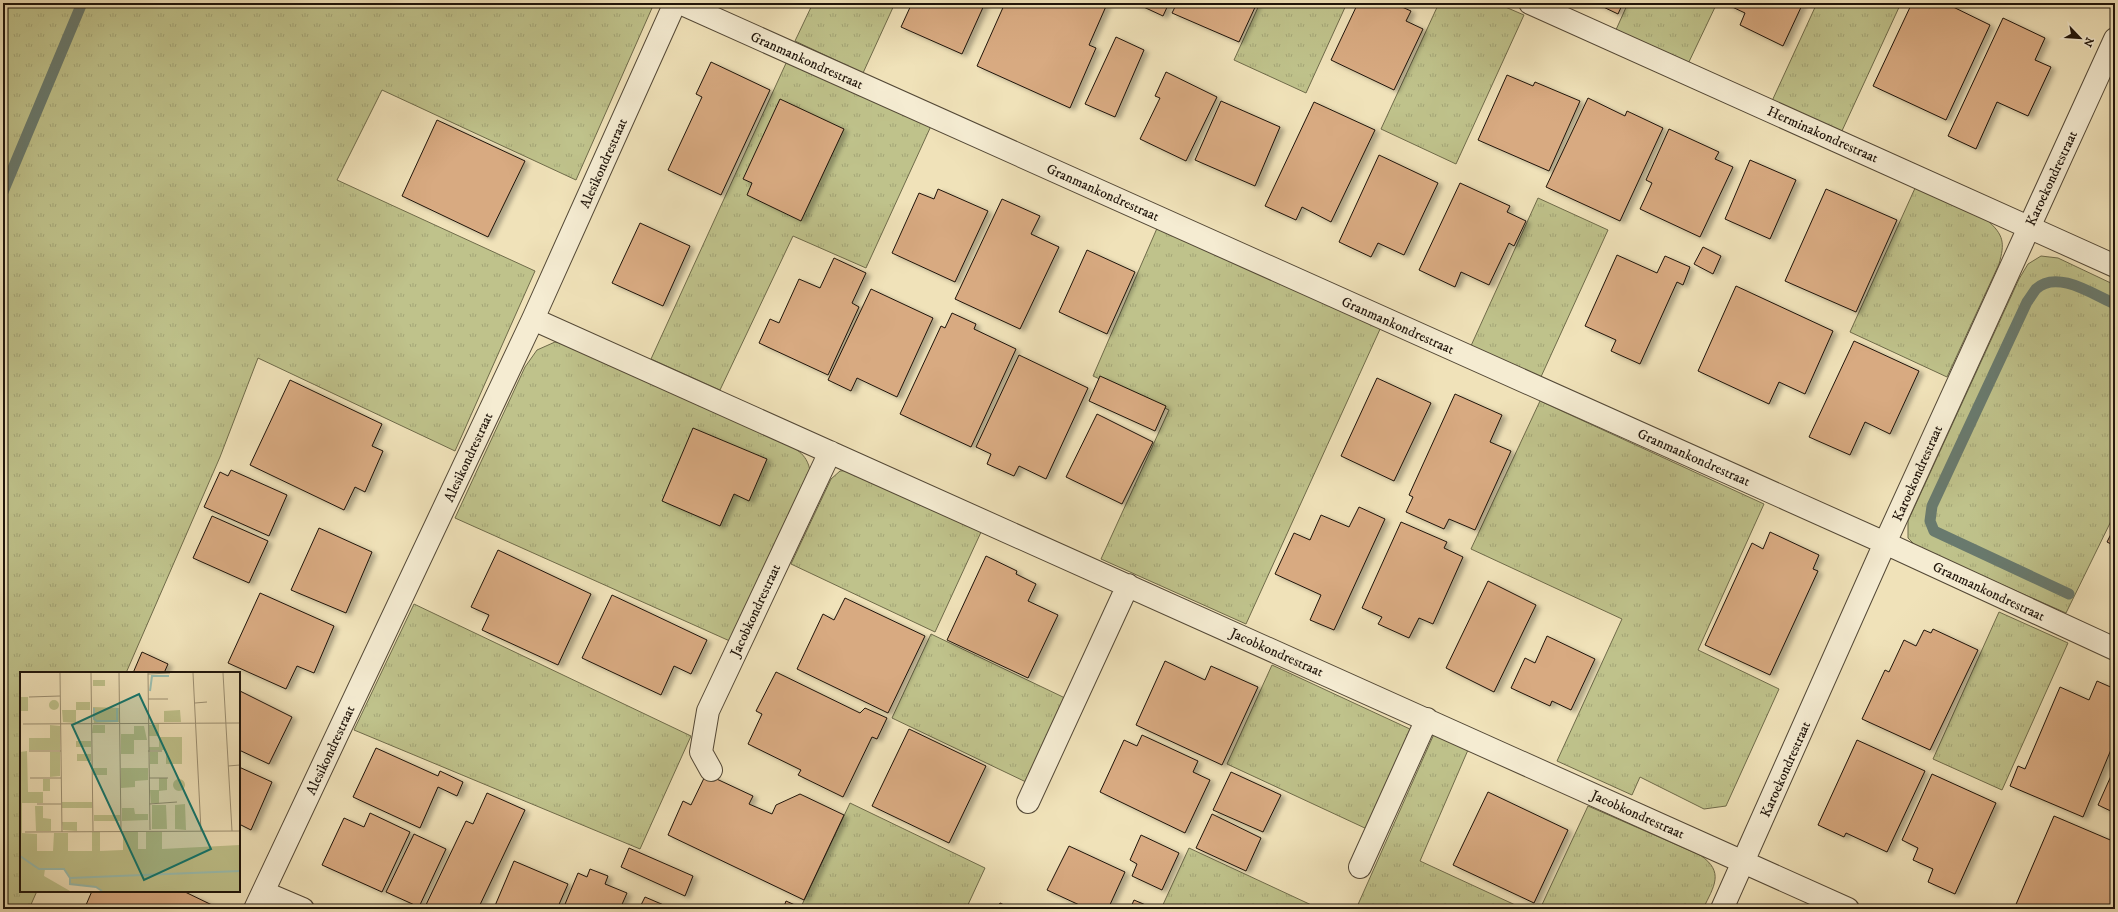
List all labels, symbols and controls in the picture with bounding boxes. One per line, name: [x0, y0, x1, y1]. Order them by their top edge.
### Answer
north arrow: [2060, 18, 2100, 58]
street label: Granmankondrestraat: [747, 28, 866, 94]
text: N: [2080, 35, 2096, 49]
street label: Herminakondrestraat: [1764, 102, 1881, 168]
street label: Alesikondrestraat: [576, 115, 632, 211]
street label: Karoekondrestraat: [2022, 127, 2082, 229]
street label: Granmankondrestraat: [1043, 160, 1162, 226]
street label: Granmankondrestraat: [1338, 293, 1457, 359]
street label: Alesikondrestraat: [440, 409, 498, 505]
street label: Karoekondrestraat: [1889, 422, 1947, 524]
street label: Granmankondrestraat: [1634, 425, 1753, 491]
street label: Granmankondrestraat: [1930, 558, 2048, 626]
street label: Jacobkondrestraat: [726, 561, 785, 661]
street label: Jacobkondrestraat: [1225, 623, 1326, 682]
inset map: [20, 672, 240, 892]
street label: Alesikondrestraat: [302, 702, 360, 798]
street label: Karoekondrestraat: [1757, 718, 1815, 820]
street label: Jacobkondrestraat: [1586, 785, 1687, 844]

